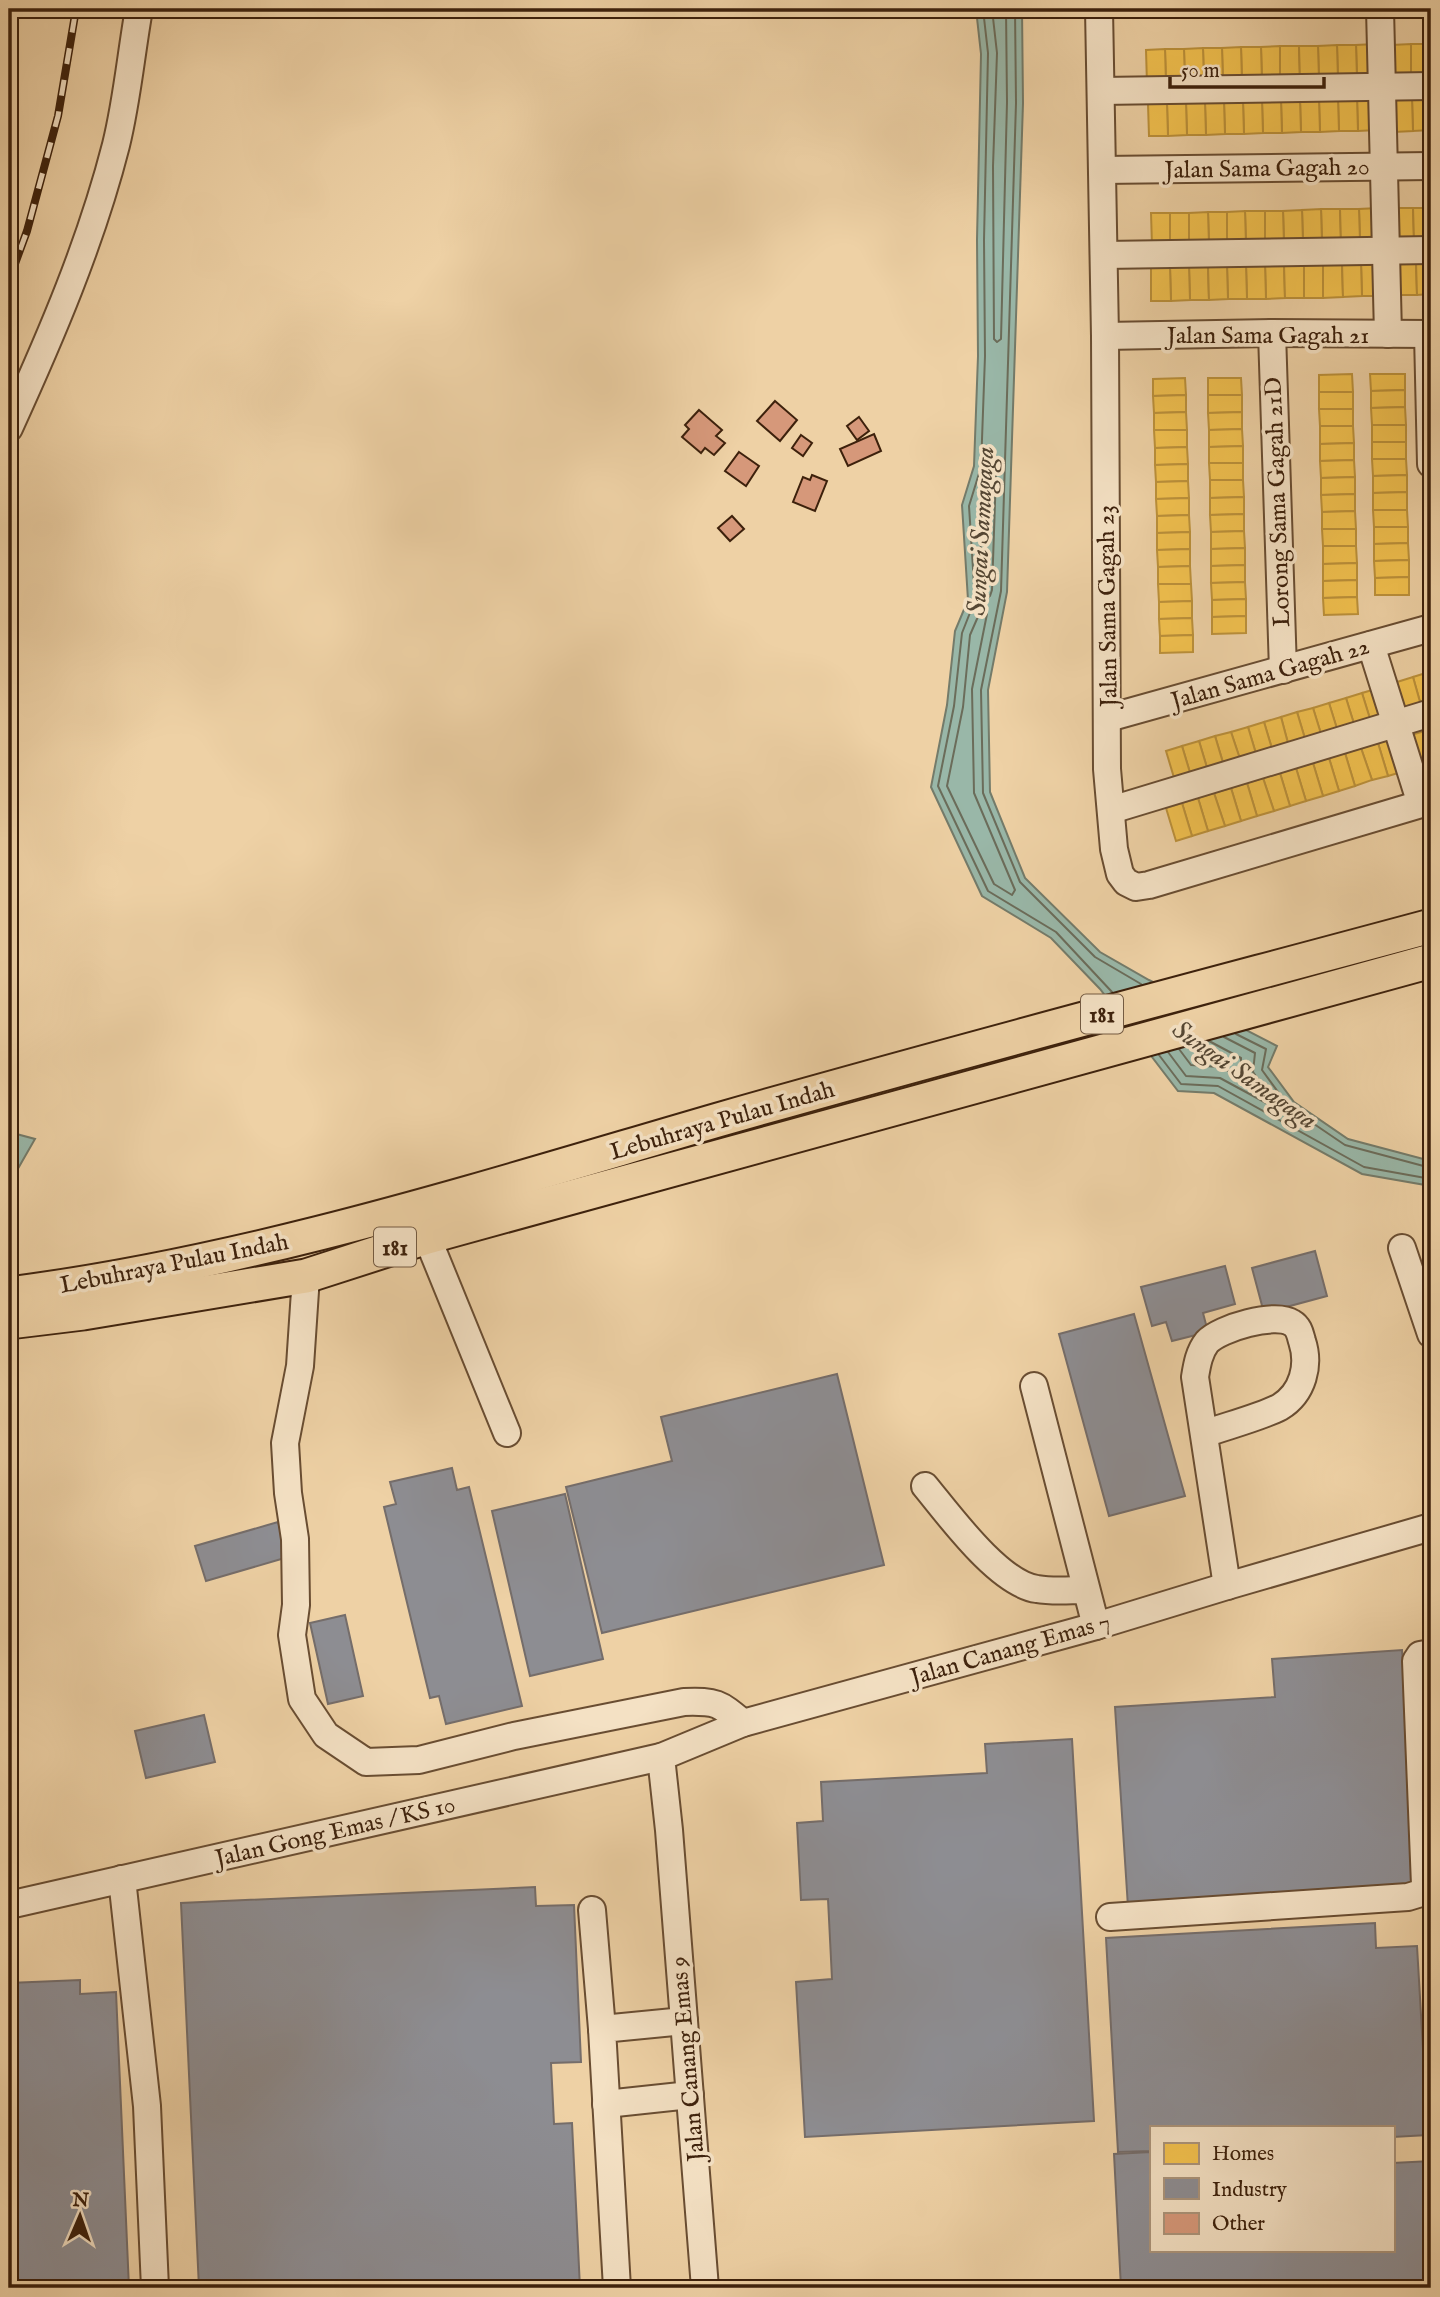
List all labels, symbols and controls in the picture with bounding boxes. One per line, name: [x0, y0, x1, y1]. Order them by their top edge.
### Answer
scale bar: [1170, 46, 1324, 90]
text: 50 m: [1181, 58, 1220, 85]
street label: Jalan Sama Gagah 20: [1161, 152, 1370, 187]
street label: Jalan Sama Gagah 21: [1164, 321, 1369, 352]
street label: Lorong Sama Gagah 21D: [1259, 376, 1298, 627]
water label: Sungai Samagaga: [961, 446, 1003, 616]
street label: Jalan Sama Gagah 23: [1091, 505, 1126, 710]
street label: Jalan Sama Gagah 22: [1165, 631, 1373, 718]
road number: 181: [1081, 995, 1123, 1034]
water label: Sungai Samagaga: [1165, 1013, 1323, 1138]
street label: Lebuhraya Pulau Indah: [606, 1074, 839, 1168]
street label: Lebuhraya Pulau Indah: [57, 1227, 292, 1302]
road number: 181: [374, 1228, 416, 1266]
street label: Jalan Canang Emas 7: [904, 1607, 1114, 1695]
street label: Jalan Gong Emas / KS 10: [209, 1790, 458, 1876]
street label: Jalan Canang Emas 9: [664, 1955, 713, 2166]
legend: [1150, 2126, 1394, 2252]
text: Homes: [1212, 2141, 1274, 2168]
text: Industry: [1212, 2177, 1288, 2204]
north arrow: [46, 2182, 116, 2252]
text: N: [71, 2189, 90, 2213]
text: Other: [1212, 2211, 1265, 2238]

